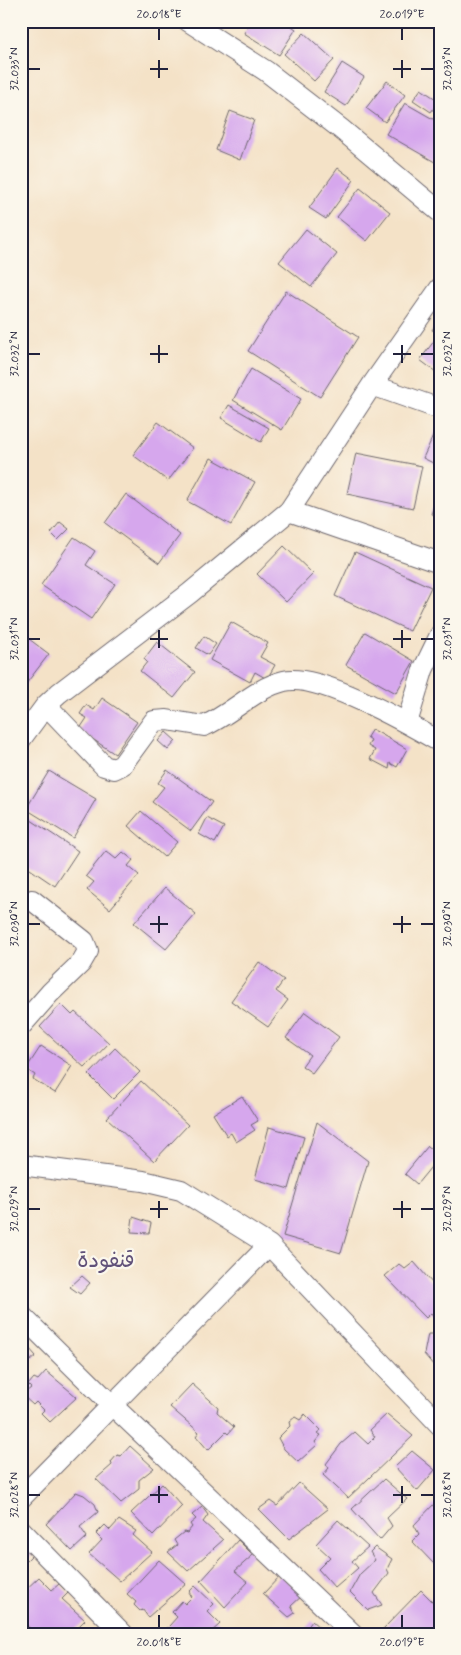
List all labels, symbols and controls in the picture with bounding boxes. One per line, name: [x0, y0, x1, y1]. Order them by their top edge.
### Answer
text: 20.018°E: [137, 7, 181, 23]
text: 20.019°E: [380, 7, 424, 23]
text: 32.033°N: [7, 47, 23, 91]
text: 32.033°N: [440, 47, 456, 91]
text: 32.032°N: [7, 331, 23, 377]
text: 32.032°N: [440, 331, 456, 377]
text: 32.031°N: [7, 617, 23, 661]
text: 32.031°N: [440, 617, 456, 661]
text: 32.030°N: [7, 901, 23, 947]
text: 32.030°N: [440, 901, 456, 947]
text: 32.029°N: [7, 1186, 23, 1232]
text: 32.029°N: [440, 1186, 456, 1232]
district label: قنفودة: [77, 1247, 135, 1275]
text: 32.028°N: [7, 1472, 23, 1518]
text: 32.028°N: [440, 1472, 456, 1518]
text: 20.018°E: [137, 1635, 181, 1651]
text: 20.019°E: [380, 1635, 424, 1651]

